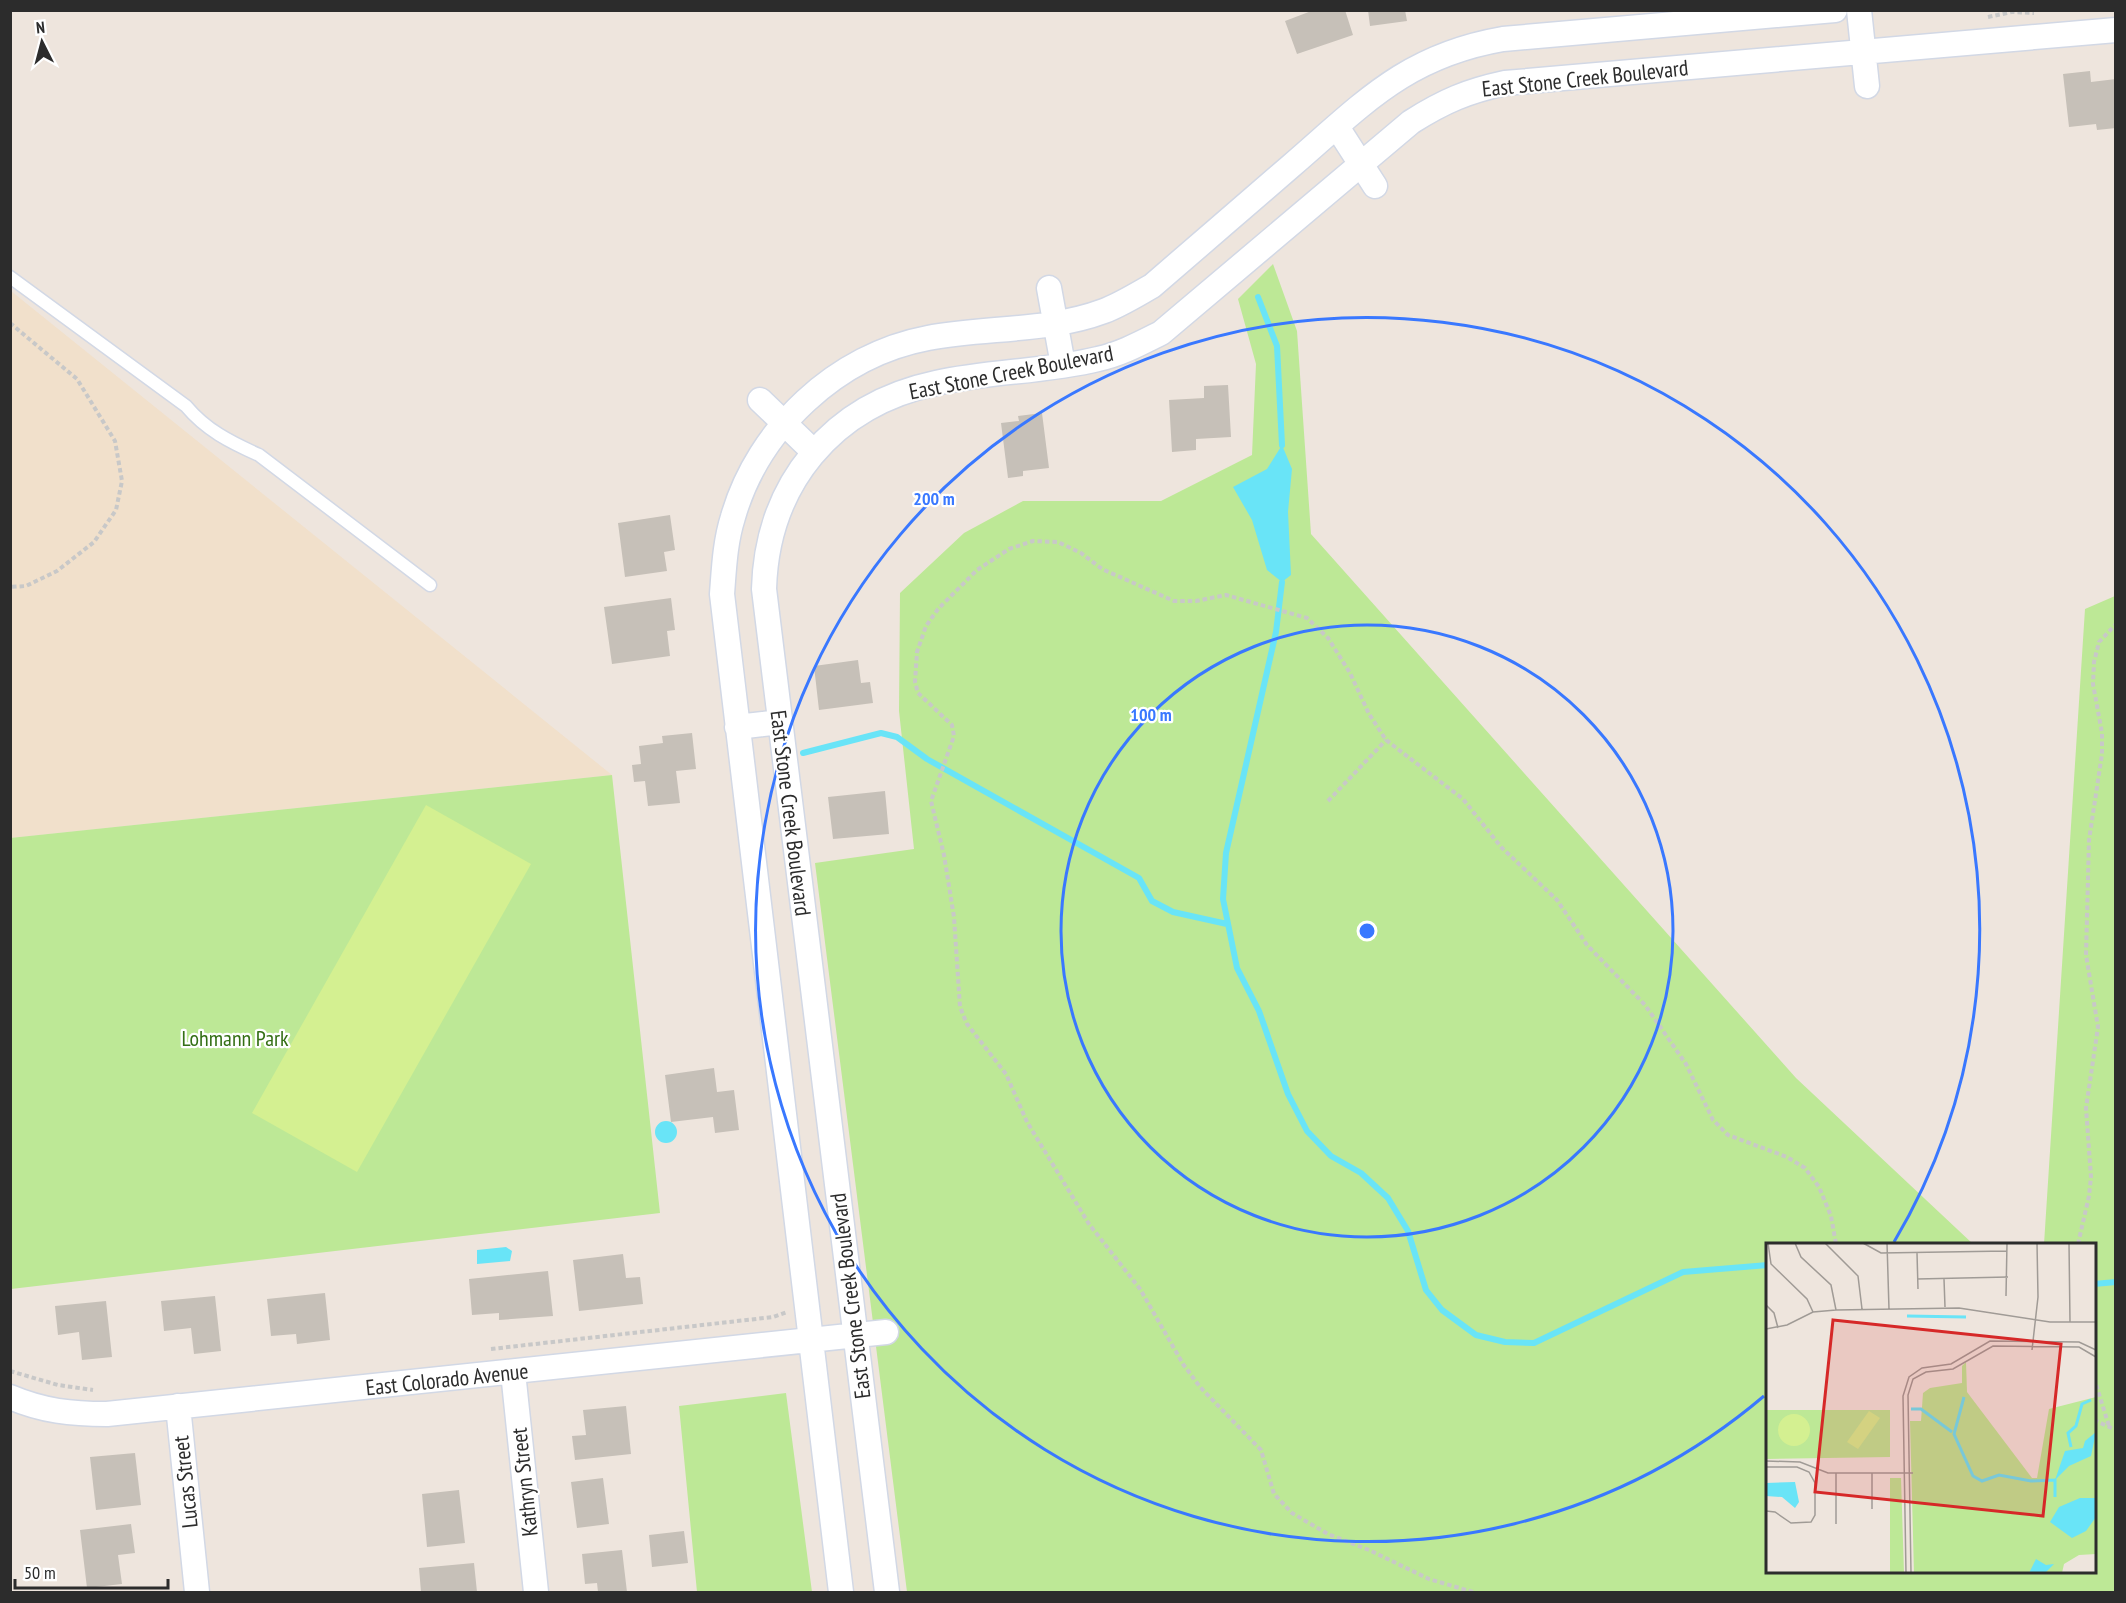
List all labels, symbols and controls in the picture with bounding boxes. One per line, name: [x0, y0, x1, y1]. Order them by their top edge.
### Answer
north arrow: [12, 12, 72, 72]
text: N: [35, 17, 46, 37]
street label: East Stone Creek Boulevard: [1480, 53, 1690, 103]
street label: East Stone Creek Boulevard: [907, 338, 1115, 406]
text: 200 m: [913, 487, 955, 510]
text: 100 m: [1130, 703, 1172, 726]
street label: East Stone Creek Boulevard: [764, 708, 818, 918]
centre of rings: [1357, 921, 1377, 941]
park label: Lohmann Park: [181, 1024, 289, 1052]
street label: East Stone Creek Boulevard: [823, 1191, 877, 1401]
inset map: [1766, 1243, 2096, 1573]
street label: East Colorado Avenue: [364, 1357, 530, 1401]
street label: Kathryn Street: [504, 1426, 544, 1538]
street label: Lucas Street: [166, 1434, 204, 1530]
scale bar: [15, 1552, 168, 1590]
text: 50 m: [24, 1561, 56, 1584]

